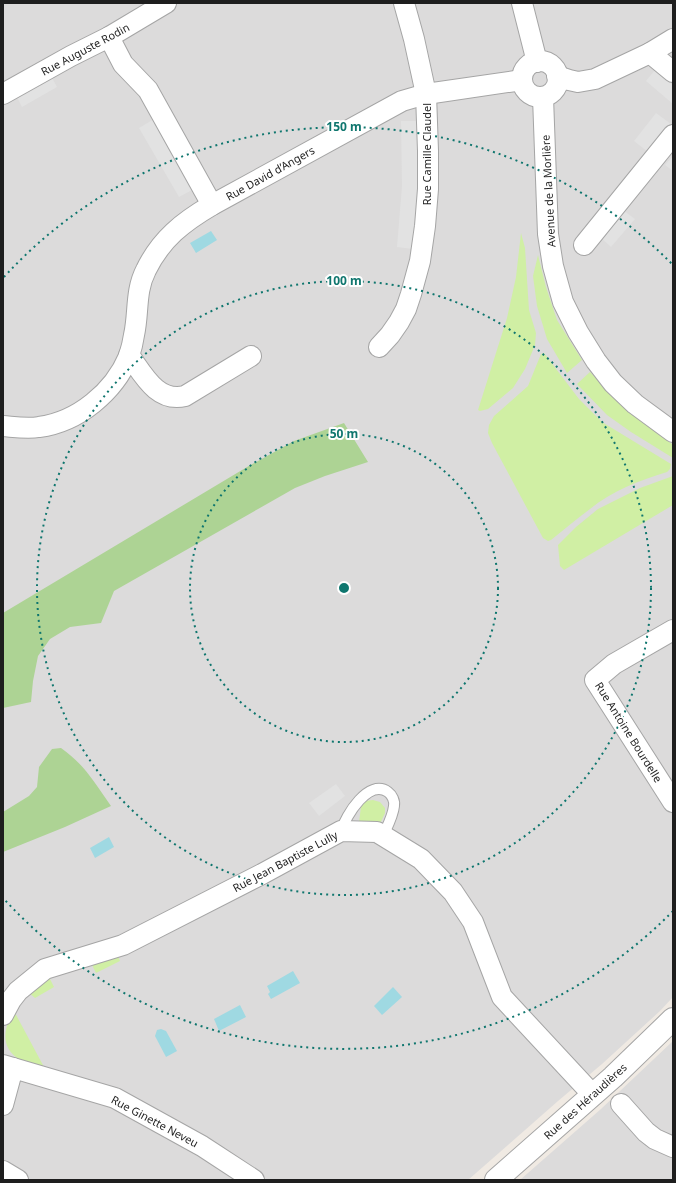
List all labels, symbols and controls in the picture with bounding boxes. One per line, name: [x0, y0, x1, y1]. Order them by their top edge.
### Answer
street label: Rue Auguste Rodin: [38, 19, 132, 79]
street label: Rue Camille Claudel: [419, 103, 434, 205]
text: 150 m: [326, 118, 362, 135]
street label: Avenue de la Morlière: [538, 134, 558, 248]
street label: Rue David d’Angers: [223, 142, 317, 204]
text: 100 m: [326, 272, 362, 289]
text: 50 m: [330, 425, 358, 442]
centre of rings: [337, 581, 351, 595]
street label: Rue Antoine Bourdelle: [592, 679, 666, 785]
street label: Rue Jean Baptiste Lully: [230, 827, 340, 895]
street label: Rue des Héraudières: [540, 1060, 630, 1142]
street label: Rue Ginette Neveu: [109, 1092, 201, 1150]

